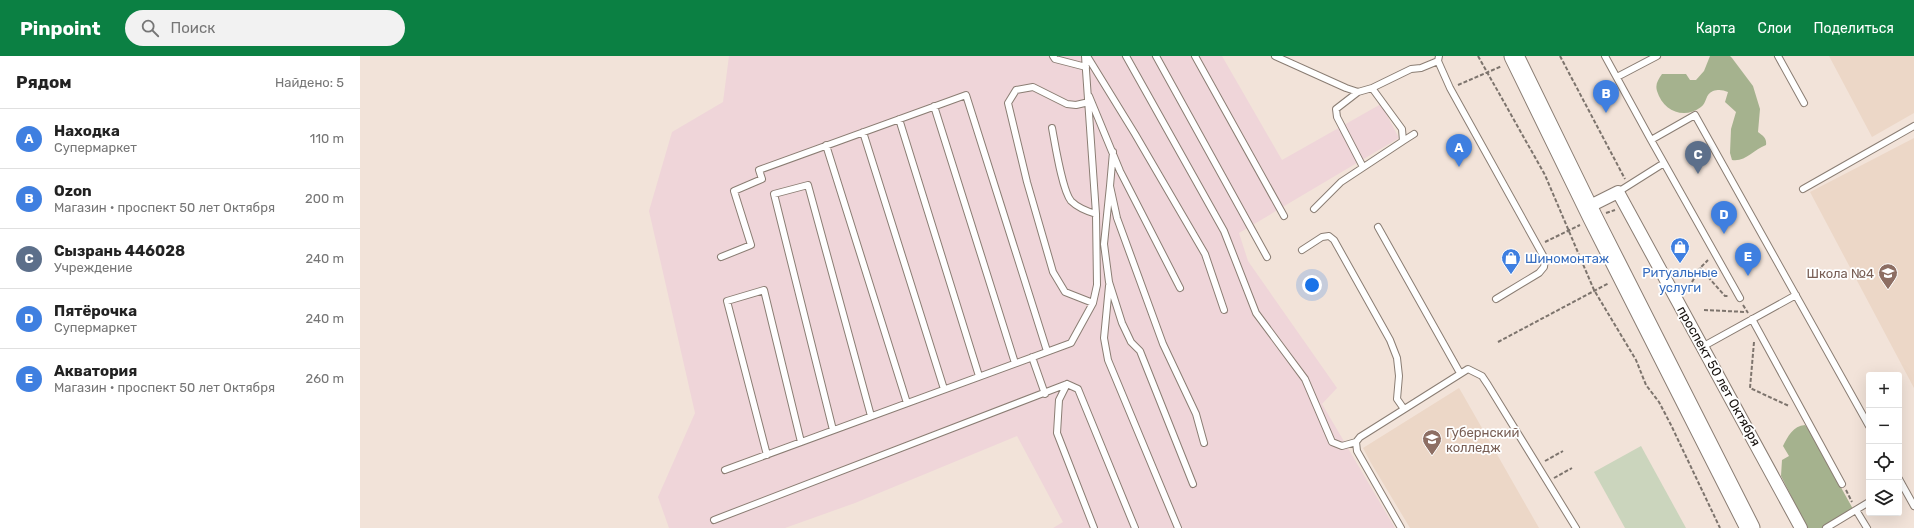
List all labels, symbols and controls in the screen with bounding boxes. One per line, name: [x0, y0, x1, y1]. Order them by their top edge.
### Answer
search box: [125, 10, 405, 46]
text: Pinpoint: [20, 17, 101, 40]
icon: search: [139, 17, 161, 39]
text: Поиск: [171, 19, 215, 37]
text: Карта: [1696, 20, 1736, 37]
text: Слои: [1758, 20, 1792, 37]
text: Поделиться: [1814, 20, 1894, 37]
text: Рядом: [16, 72, 72, 92]
text: Найдено: 5: [275, 75, 344, 90]
pin: B: [1593, 80, 1619, 113]
text: Находка: [54, 122, 120, 140]
text: A: [24, 131, 34, 146]
text: 110 m: [310, 131, 344, 146]
pin: A: [1446, 134, 1472, 167]
text: Супермаркет: [54, 140, 137, 155]
pin: C: [1685, 141, 1711, 174]
text: Ozon: [54, 182, 92, 200]
text: B: [24, 191, 34, 206]
text: 200 m: [305, 191, 344, 206]
text: Магазин · проспект 50 лет Октября: [54, 200, 275, 215]
pin: D: [1711, 201, 1737, 234]
shop icon: Ритуальные услуги: [1669, 236, 1691, 264]
text: Сызрань 446028: [54, 242, 185, 260]
pin: E: [1735, 243, 1761, 276]
shop icon: Шиномонтаж: [1500, 247, 1522, 275]
text: C: [24, 251, 34, 266]
text: 240 m: [305, 251, 344, 266]
place label: Шиномонтаж: [1525, 251, 1610, 266]
text: Учреждение: [54, 260, 132, 275]
school or university icon: Школа №4: [1877, 262, 1899, 290]
place label: Ритуальные услуги: [1642, 265, 1718, 295]
place label: Школа №4: [1807, 266, 1874, 281]
your location: [1302, 275, 1322, 295]
text: Пятёрочка: [54, 302, 137, 320]
street label: проспект 50 лет Октября: [1674, 303, 1764, 449]
text: D: [24, 311, 34, 326]
text: 240 m: [305, 311, 344, 326]
text: Супермаркет: [54, 320, 137, 335]
text: Акватория: [54, 362, 137, 380]
text: E: [25, 371, 33, 386]
text: 260 m: [306, 371, 344, 386]
map controls: [1866, 372, 1902, 516]
button: +: [1866, 372, 1902, 408]
text: Магазин · проспект 50 лет Октября: [54, 380, 275, 395]
button: −: [1866, 408, 1902, 444]
place label: Губернский колледж: [1446, 425, 1519, 455]
school or university icon: Губернский колледж: [1421, 428, 1443, 456]
button: locate: [1866, 444, 1902, 480]
button: layers: [1866, 480, 1902, 516]

